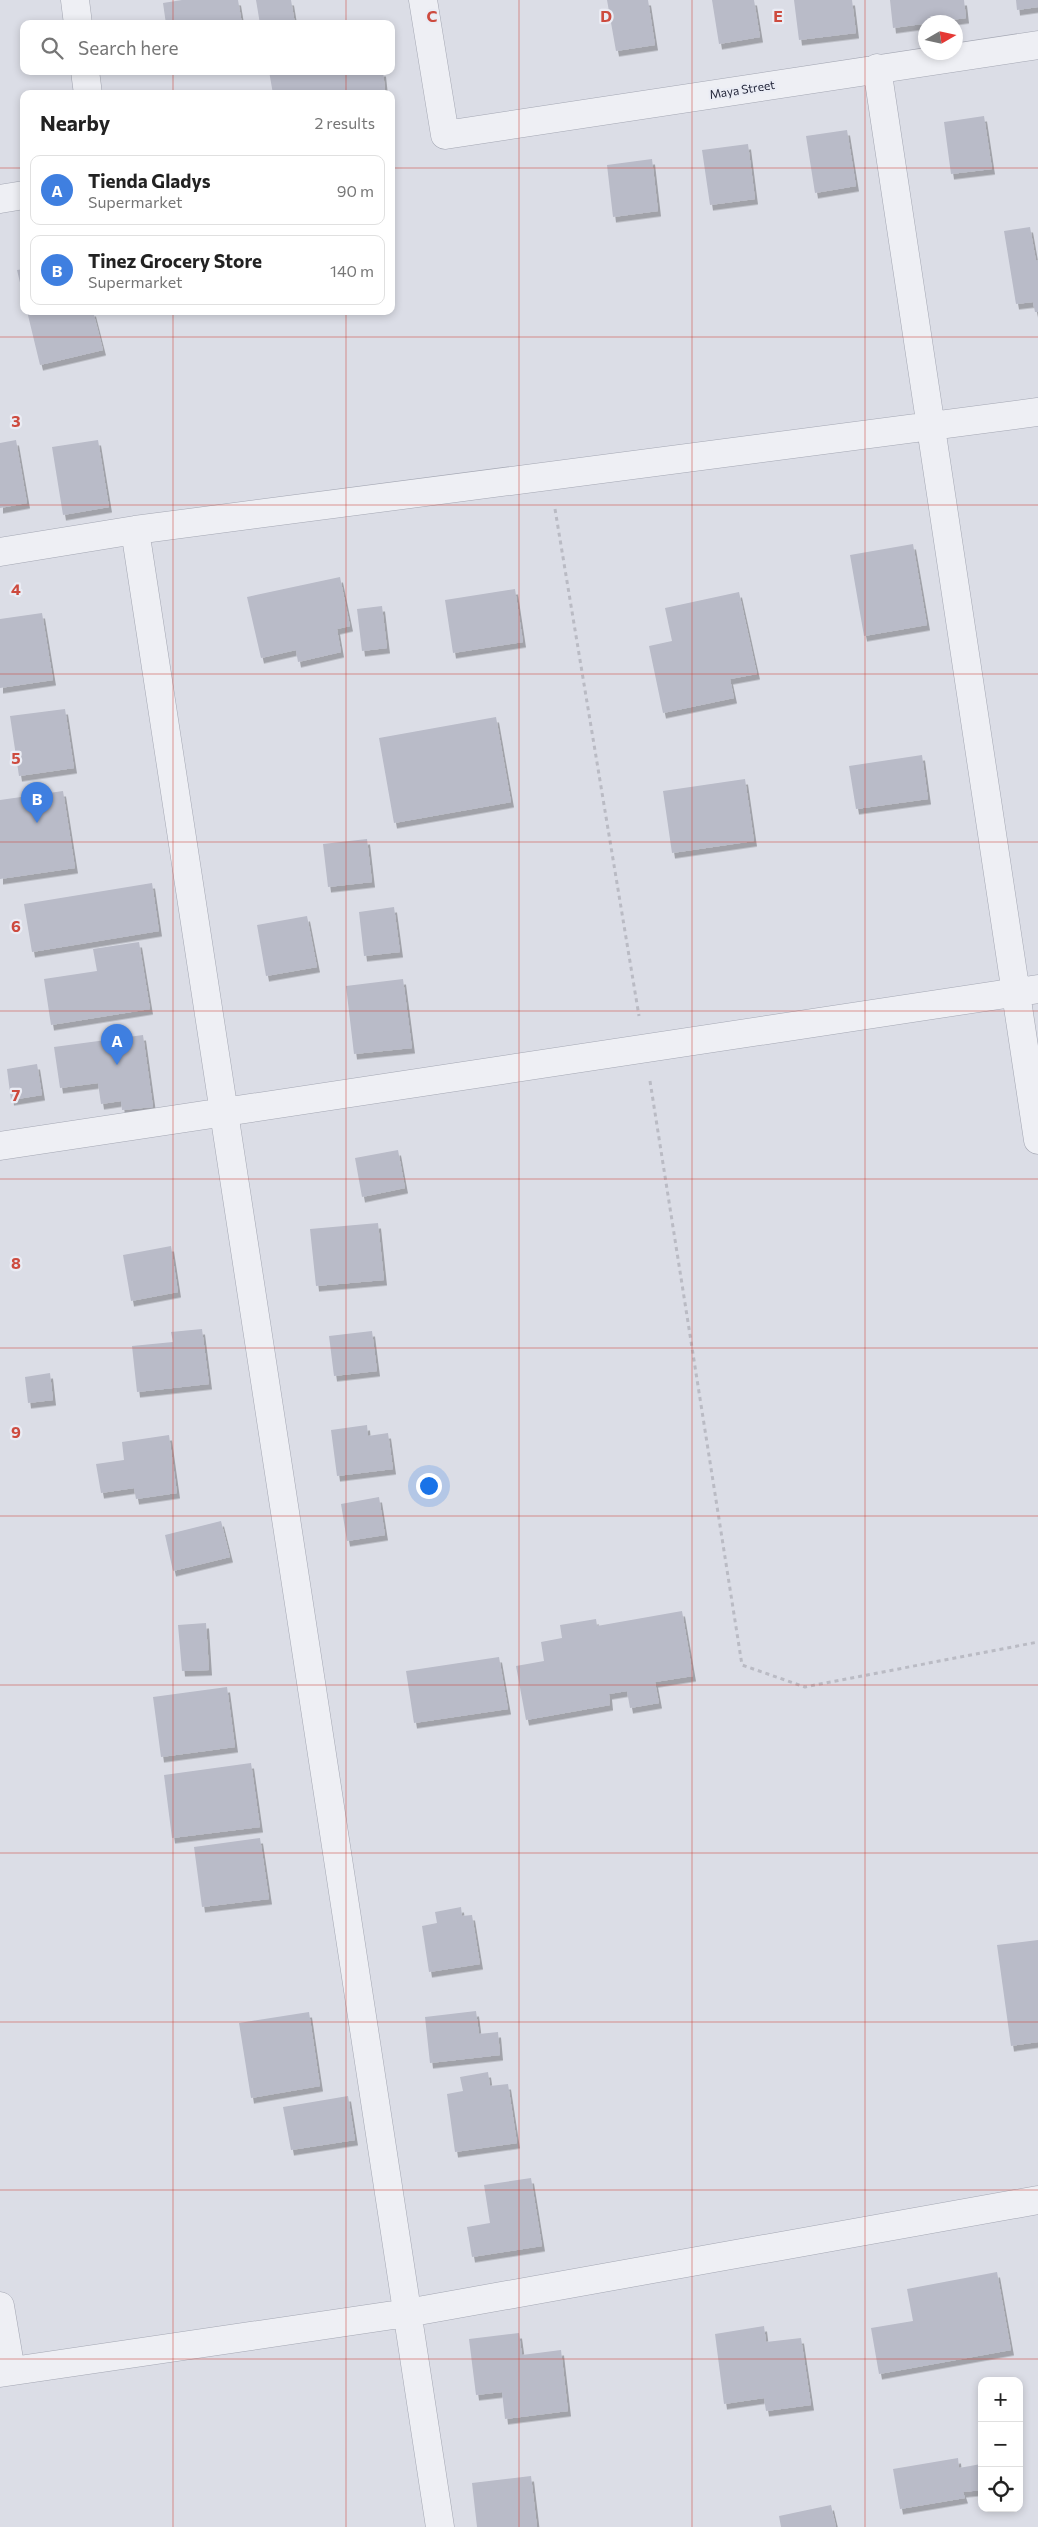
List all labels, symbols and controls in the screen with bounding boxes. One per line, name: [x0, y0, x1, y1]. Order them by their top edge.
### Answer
text: C: [427, 6, 438, 25]
text: D: [600, 6, 612, 25]
text: E: [773, 6, 783, 25]
north arrow: [918, 15, 963, 60]
search box: [20, 20, 395, 75]
icon: search: [38, 34, 66, 62]
text: Search here: [78, 36, 178, 59]
street label: Maya Street: [708, 77, 776, 101]
text: Nearby: [40, 110, 110, 135]
text: 2 results: [314, 113, 375, 132]
text: Tienda Gladys: [88, 169, 211, 192]
text: A: [51, 181, 63, 200]
text: 90 m: [337, 181, 374, 200]
text: Supermarket: [88, 192, 183, 211]
text: Tinez Grocery Store: [88, 249, 262, 272]
text: B: [52, 261, 62, 280]
text: 140 m: [330, 261, 374, 280]
text: Supermarket: [88, 272, 183, 291]
text: 3: [11, 411, 21, 430]
text: 4: [11, 579, 21, 598]
text: 5: [11, 748, 21, 767]
pin: B: [21, 782, 53, 823]
text: 6: [11, 916, 21, 935]
pin: A: [101, 1024, 133, 1065]
text: 7: [12, 1085, 21, 1104]
text: 8: [11, 1253, 21, 1272]
text: 9: [11, 1422, 21, 1441]
your location: [416, 1473, 442, 1499]
map controls: [978, 2377, 1023, 2512]
button: +: [978, 2377, 1023, 2422]
button: −: [978, 2422, 1023, 2467]
button: locate: [978, 2467, 1023, 2512]

